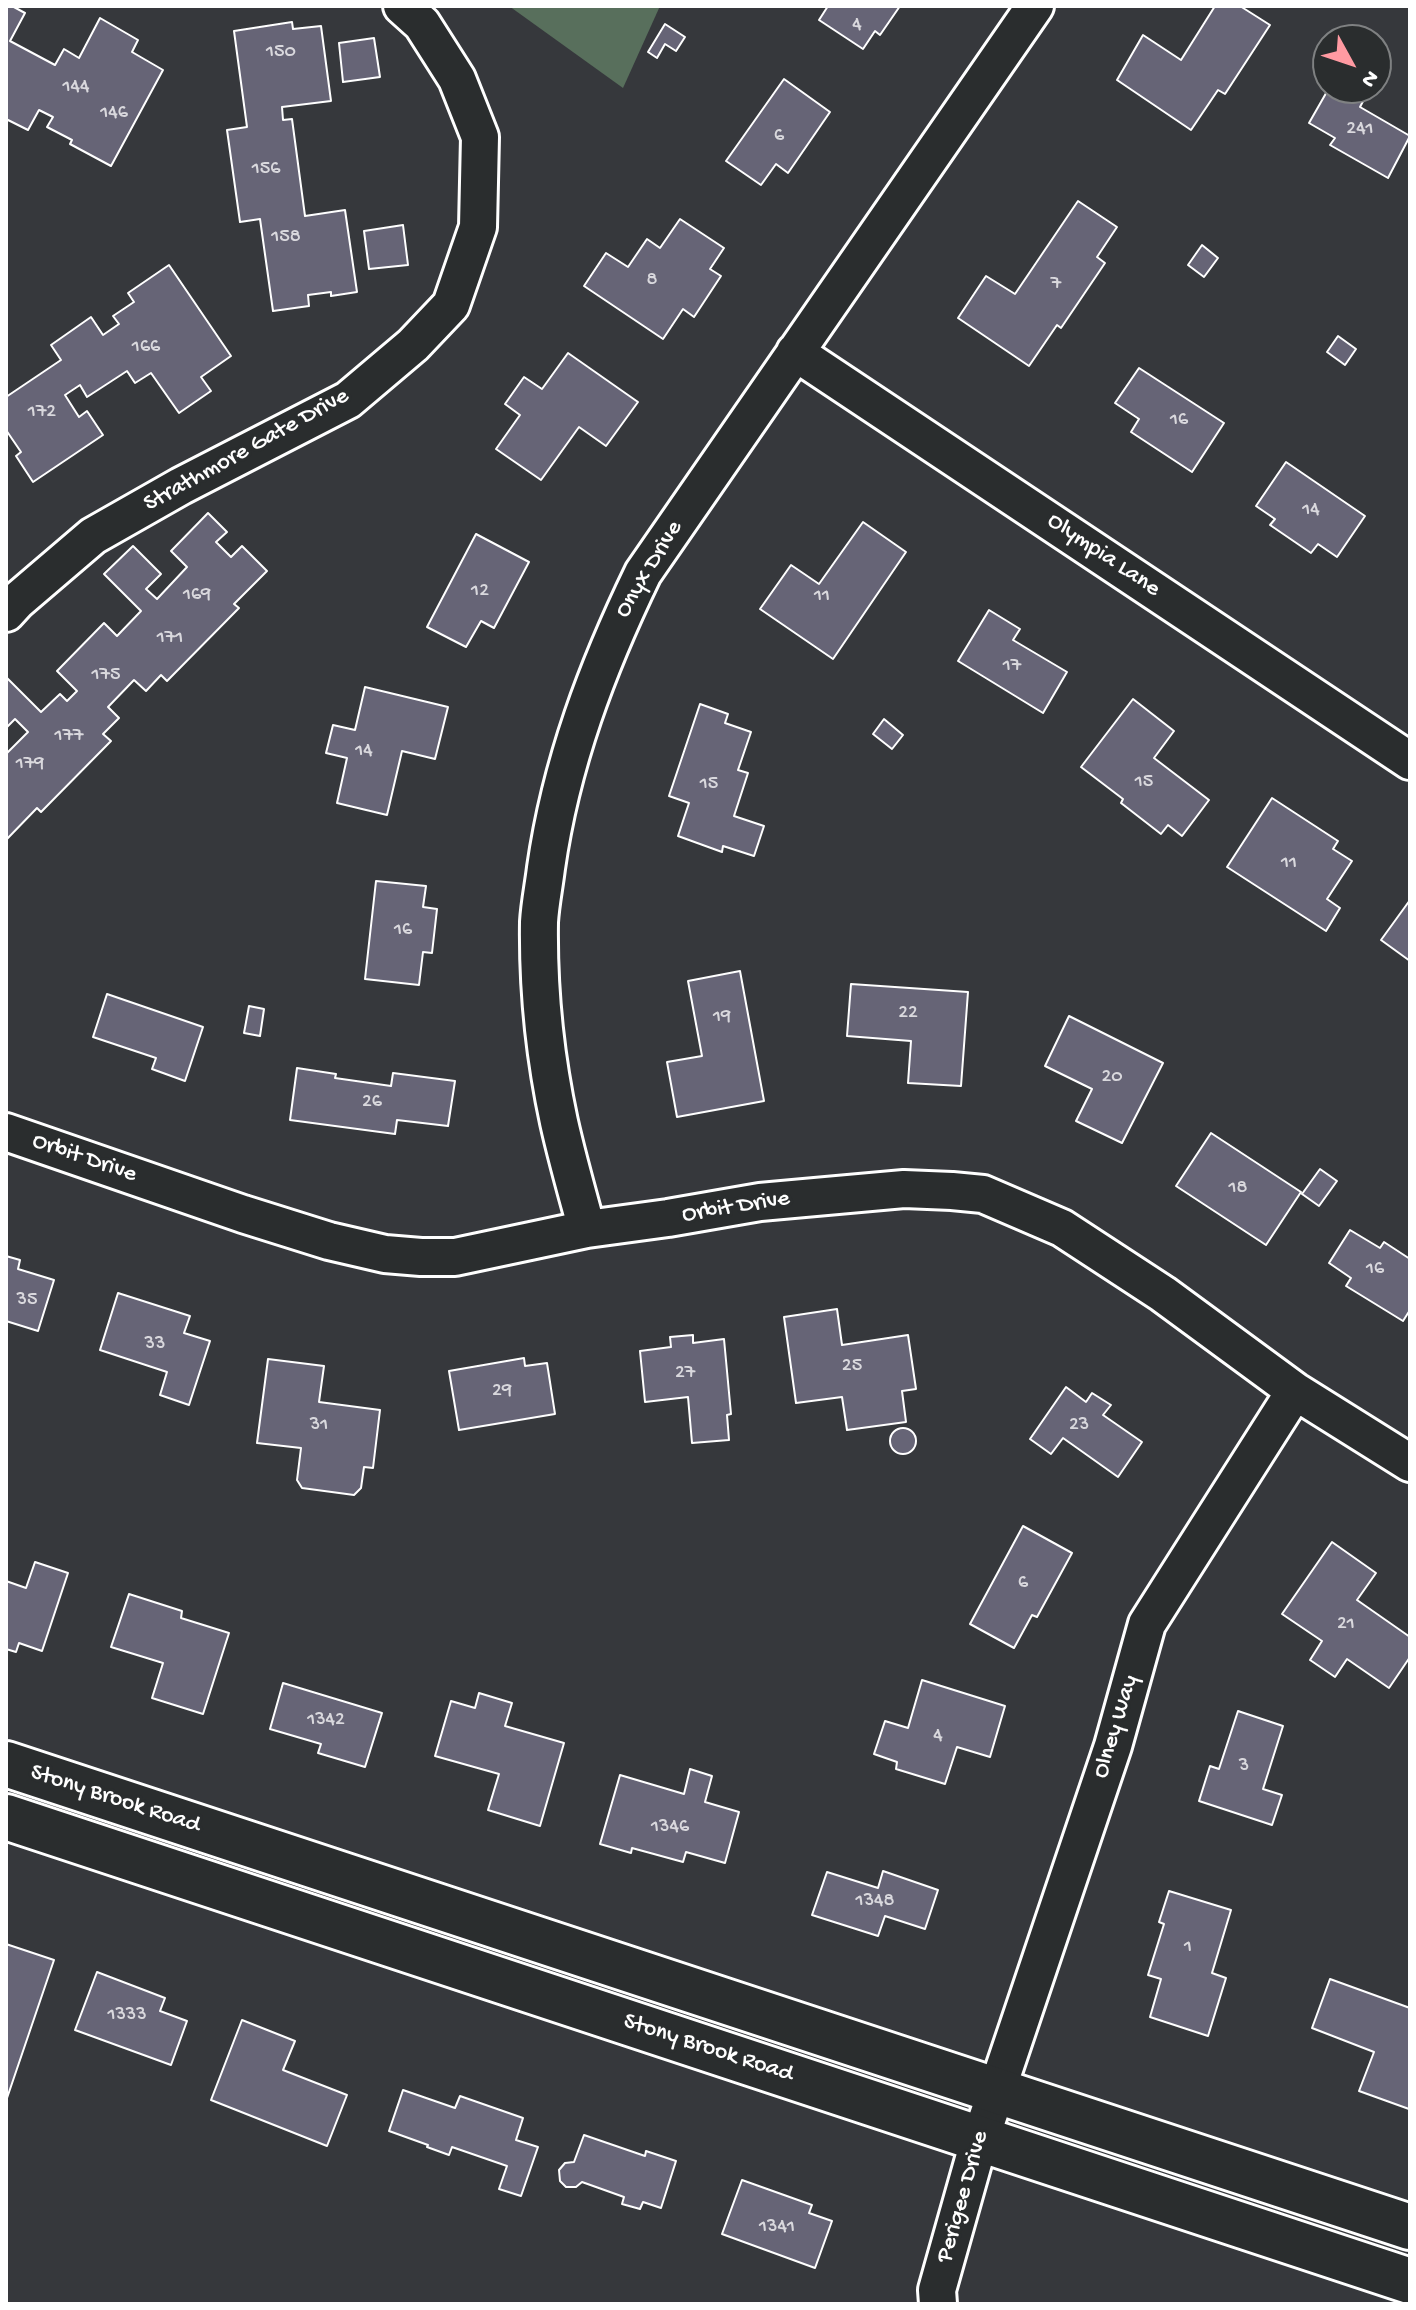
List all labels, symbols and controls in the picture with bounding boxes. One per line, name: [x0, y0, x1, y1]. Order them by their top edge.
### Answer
house number: 4: [852, 14, 862, 38]
north arrow: [1312, 24, 1392, 104]
house number: 150: [266, 41, 296, 65]
text: N: [1354, 64, 1383, 92]
house number: 144: [62, 76, 90, 100]
house number: 146: [100, 102, 128, 126]
house number: 241: [1346, 118, 1374, 142]
house number: 6: [774, 125, 784, 149]
house number: 156: [252, 158, 280, 182]
house number: 158: [271, 226, 301, 250]
house number: 8: [647, 269, 657, 293]
house number: 7: [1051, 273, 1061, 297]
house number: 166: [132, 336, 160, 360]
street label: Strathmore Gate Drive: [139, 383, 355, 519]
house number: 172: [28, 401, 56, 425]
house number: 16: [1170, 409, 1188, 433]
house number: 14: [1302, 499, 1320, 523]
street label: Olympia Lane: [1041, 508, 1165, 604]
street label: Onyx Drive: [610, 516, 690, 624]
house number: 12: [471, 580, 489, 604]
house number: 169: [183, 584, 211, 608]
house number: 11: [814, 585, 830, 609]
house number: 171: [157, 627, 183, 651]
house number: 17: [1003, 655, 1021, 679]
house number: 175: [92, 664, 120, 688]
house number: 177: [55, 725, 83, 749]
house number: 14: [355, 740, 373, 764]
house number: 179: [16, 753, 44, 777]
house number: 15: [1135, 771, 1153, 795]
house number: 15: [700, 773, 718, 797]
house number: 11: [1281, 852, 1297, 876]
house number: 16: [394, 919, 412, 943]
house number: 22: [898, 1002, 918, 1026]
house number: 19: [713, 1006, 731, 1030]
house number: 20: [1101, 1066, 1123, 1090]
house number: 26: [362, 1091, 382, 1115]
street label: Orbit Drive: [28, 1128, 140, 1190]
house number: 18: [1228, 1177, 1248, 1201]
street label: Orbit Drive: [680, 1185, 792, 1231]
house number: 16: [1366, 1258, 1384, 1282]
house number: 35: [17, 1289, 37, 1313]
house number: 33: [145, 1333, 165, 1357]
house number: 25: [842, 1355, 862, 1379]
house number: 27: [675, 1362, 695, 1386]
house number: 29: [492, 1380, 512, 1404]
house number: 31: [310, 1414, 328, 1438]
house number: 23: [1069, 1414, 1089, 1438]
house number: 6: [1018, 1572, 1028, 1596]
house number: 21: [1337, 1613, 1355, 1637]
street label: Olney Way: [1088, 1672, 1146, 1782]
house number: 1342: [307, 1709, 345, 1733]
house number: 4: [933, 1725, 943, 1749]
house number: 3: [1239, 1755, 1249, 1779]
street label: Stony Brook Road: [26, 1759, 204, 1841]
house number: 1346: [651, 1816, 689, 1840]
house number: 1348: [856, 1890, 894, 1914]
house number: 1: [1184, 1936, 1192, 1960]
house number: 1333: [107, 2004, 147, 2028]
street label: Stony Brook Road: [619, 2008, 797, 2090]
street label: Perigee Drive: [931, 2128, 997, 2266]
house number: 1341: [759, 2216, 795, 2240]

